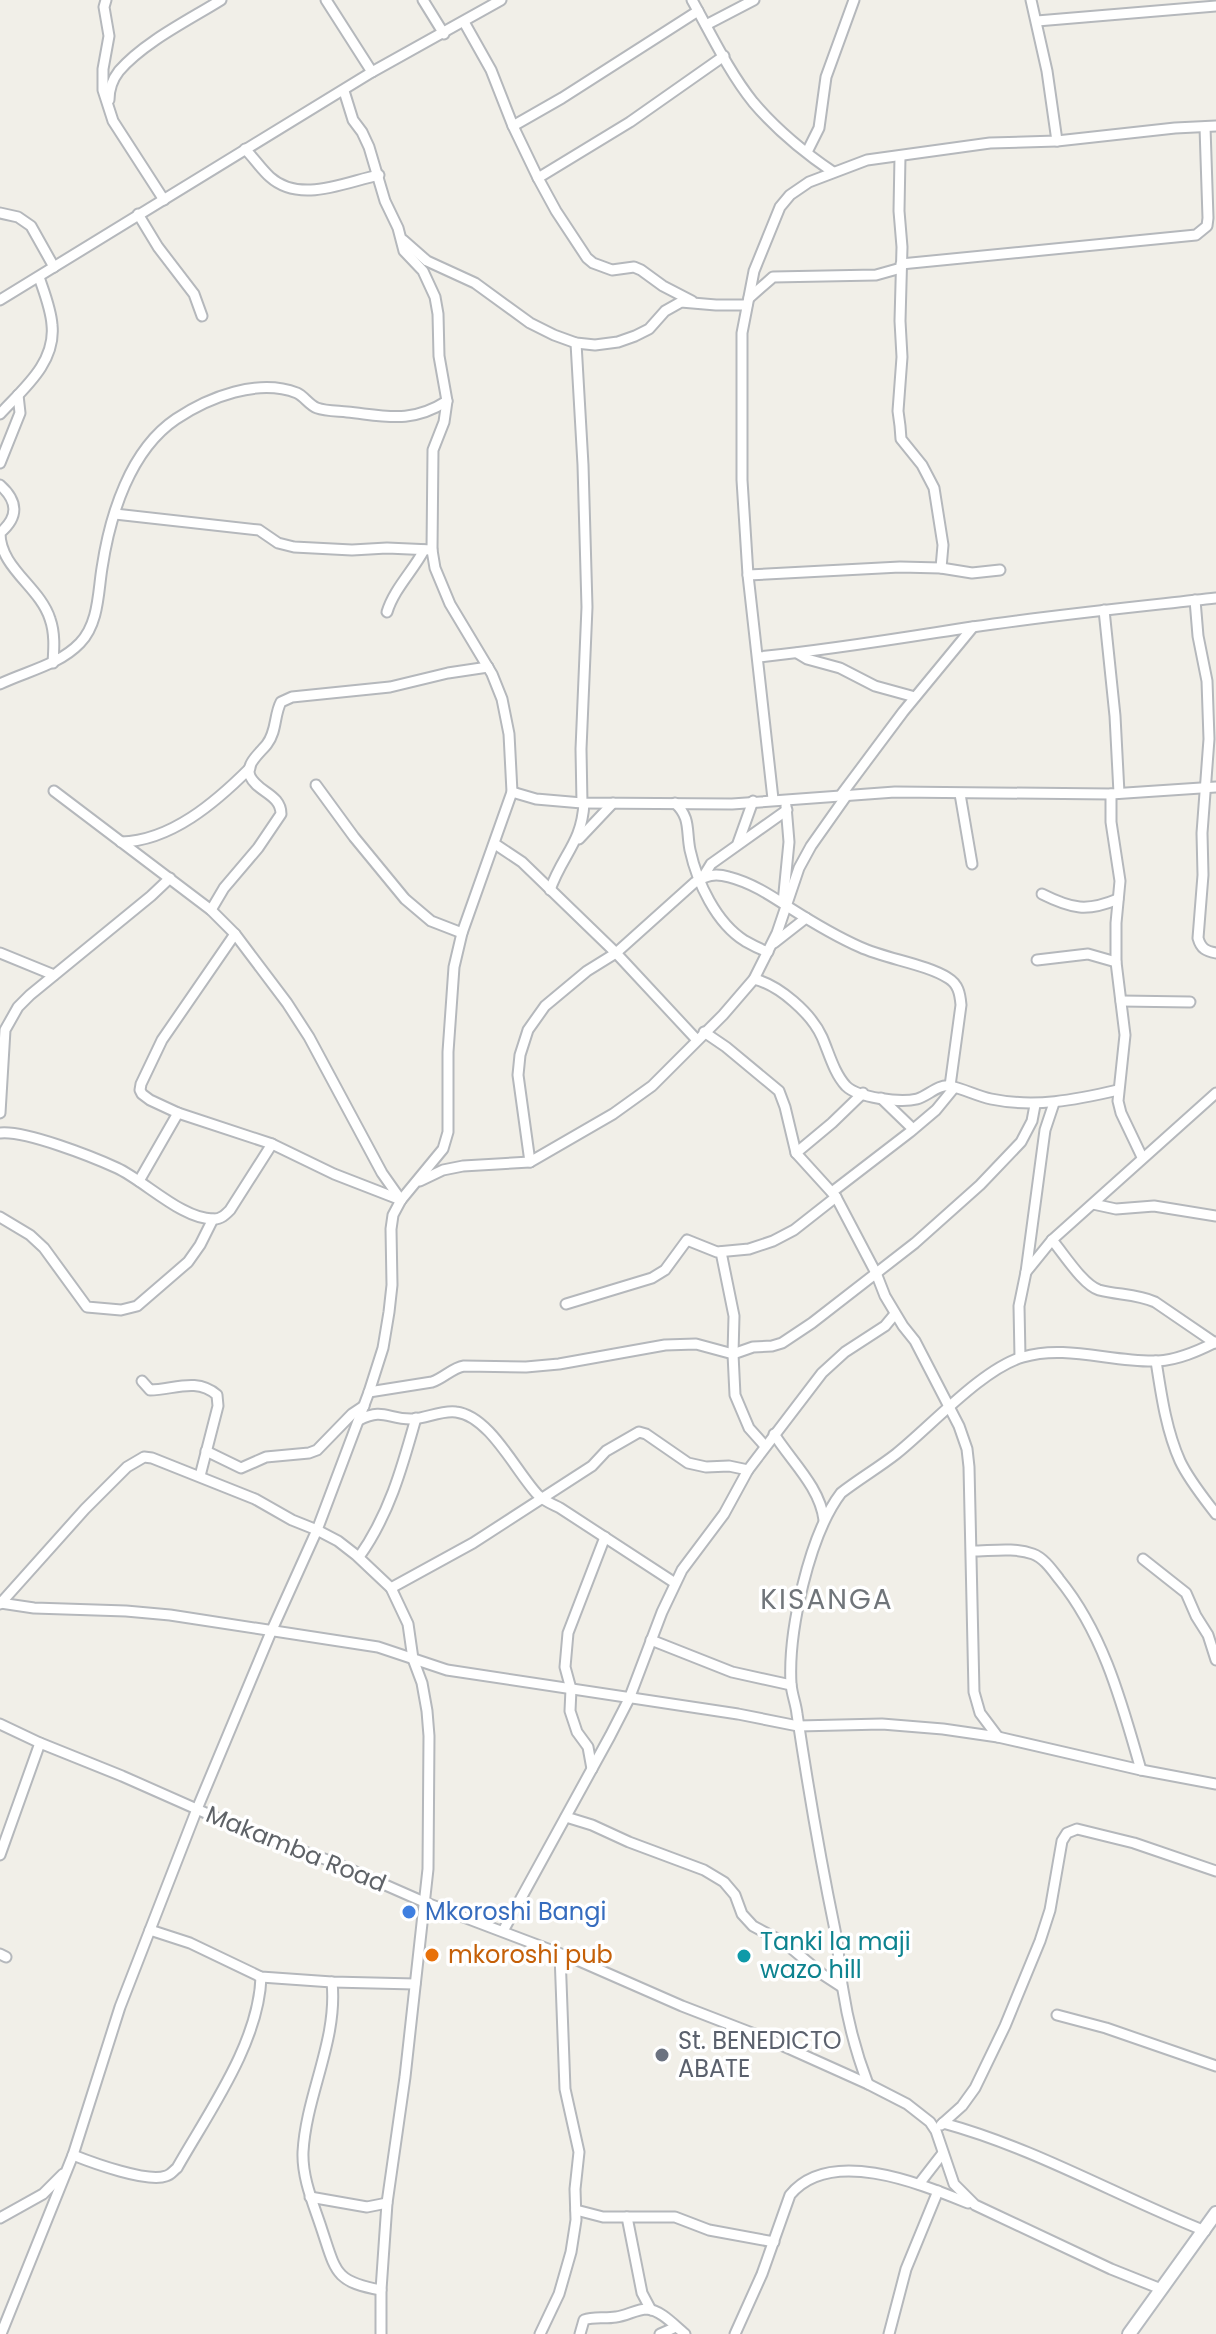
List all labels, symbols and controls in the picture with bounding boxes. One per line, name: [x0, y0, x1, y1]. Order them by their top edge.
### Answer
district label: KISANGA: [760, 1580, 894, 1619]
street label: Makamba Road: [201, 1797, 391, 1900]
place label: Mkoroshi Bangi: [425, 1895, 606, 1928]
marker: Mkoroshi Bangi: [400, 1903, 418, 1921]
place label: Tanki la maji wazo hill: [760, 1925, 911, 1986]
place label: mkoroshi pub: [448, 1938, 613, 1971]
marker: mkoroshi pub: [423, 1946, 441, 1964]
marker: Tanki la maji wazo hill: [735, 1947, 753, 1965]
place label: St. BENEDICTO ABATE: [678, 2024, 842, 2085]
marker: St. BENEDICTO ABATE: [653, 2046, 671, 2064]

